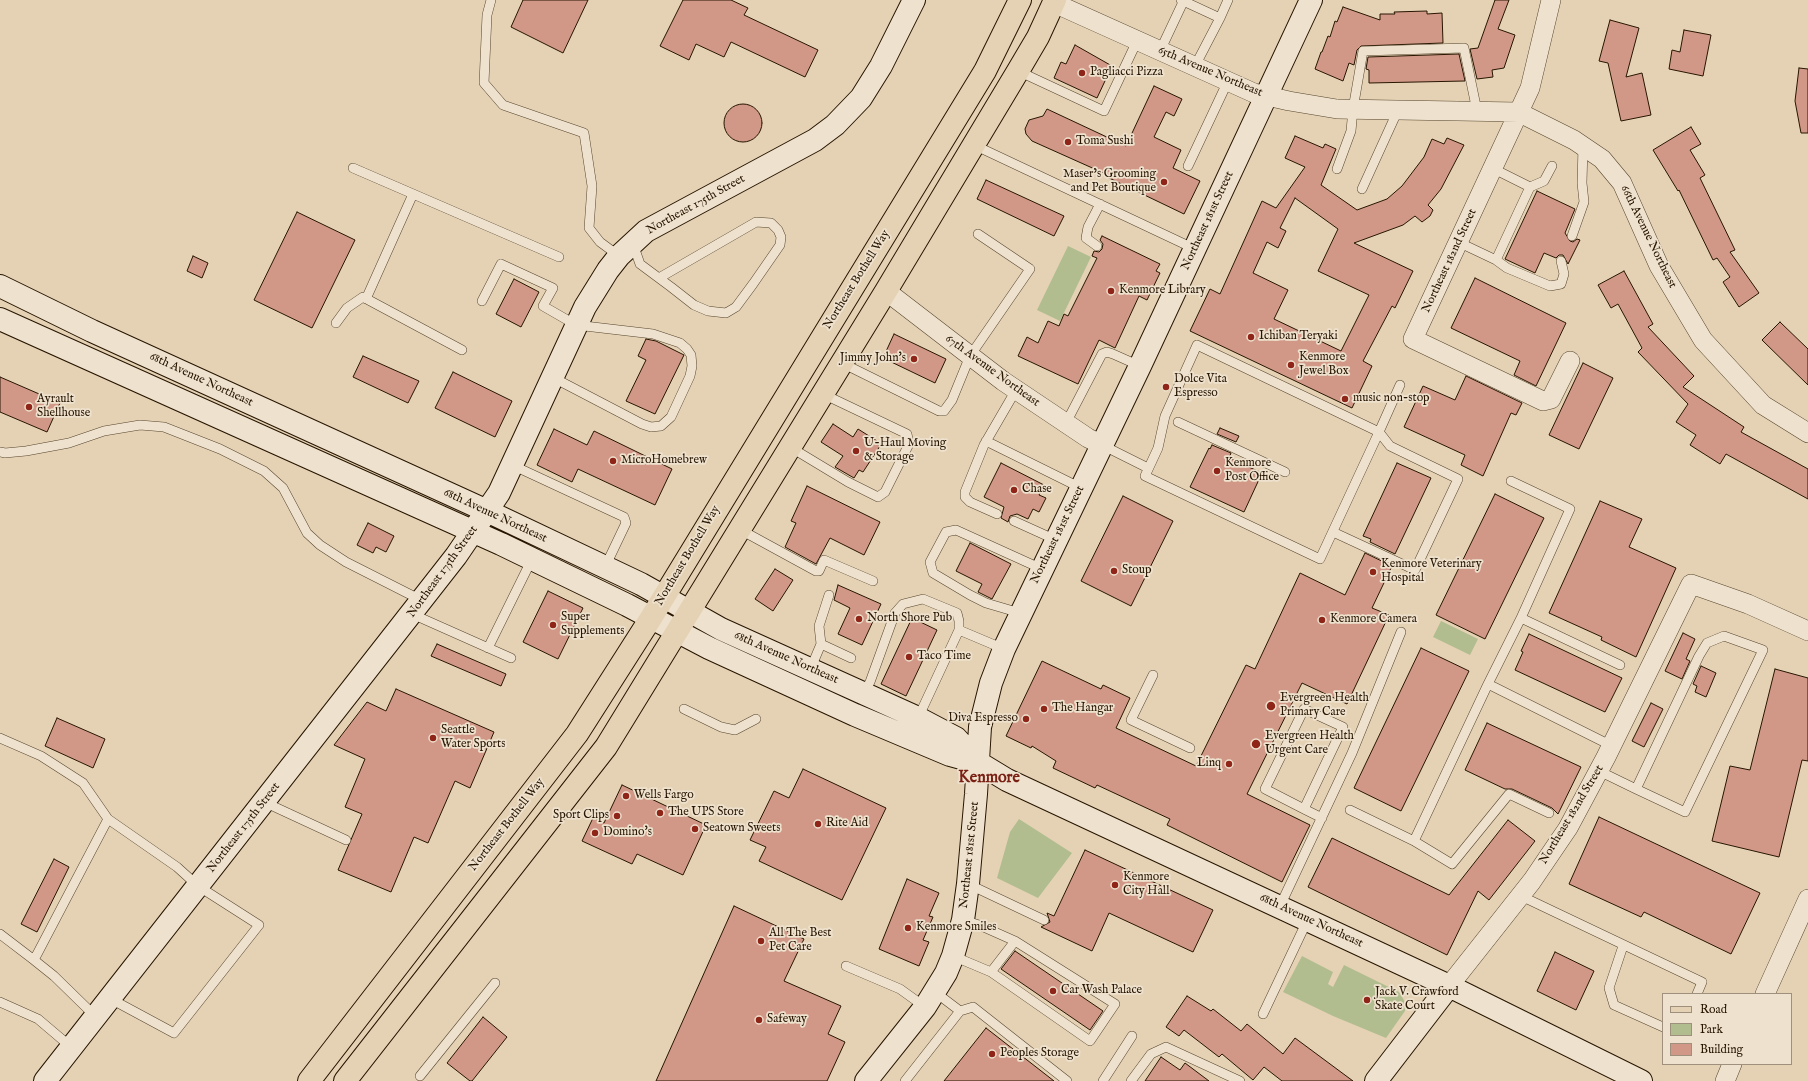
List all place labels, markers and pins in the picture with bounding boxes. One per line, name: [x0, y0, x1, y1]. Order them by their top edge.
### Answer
place label: Pagliacci Pizza: [1090, 66, 1163, 80]
marker: Pagliacci Pizza: [1077, 68, 1087, 78]
place label: Toma Sushi: [1076, 135, 1133, 149]
marker: Toma Sushi: [1063, 137, 1073, 147]
place label: Maser’s Grooming and Pet Boutique: [1063, 168, 1156, 196]
marker: Maser’s Grooming and Pet Boutique: [1159, 177, 1169, 187]
place label: Kenmore Library: [1119, 284, 1206, 298]
marker: Kenmore Library: [1106, 286, 1116, 296]
place label: Ichiban Teryaki: [1259, 330, 1338, 344]
marker: Ichiban Teryaki: [1246, 332, 1256, 342]
place label: Kenmore Jewel Box: [1299, 351, 1348, 379]
place label: Jimmy John's: [840, 352, 906, 366]
marker: Jimmy John's: [909, 354, 919, 364]
marker: Kenmore Jewel Box: [1286, 360, 1296, 370]
place label: Dolce Vita Espresso: [1174, 373, 1227, 401]
marker: Dolce Vita Espresso: [1161, 382, 1171, 392]
place label: music non-stop: [1353, 392, 1430, 406]
place label: Ayrault Shellhouse: [37, 393, 90, 421]
marker: music non-stop: [1340, 394, 1350, 404]
marker: Ayrault Shellhouse: [24, 402, 34, 412]
place label: U-Haul Moving & Storage: [864, 437, 946, 465]
marker: U-Haul Moving & Storage: [851, 446, 861, 456]
place label: MicroHomebrew: [621, 454, 707, 468]
marker: MicroHomebrew: [608, 456, 618, 466]
place label: Kenmore Post Office: [1225, 457, 1279, 485]
marker: Kenmore Post Office: [1212, 466, 1222, 476]
place label: Chase: [1022, 483, 1052, 497]
marker: Chase: [1009, 485, 1019, 495]
place label: Kenmore Veterinary Hospital: [1381, 558, 1482, 586]
place label: Stoup: [1122, 564, 1151, 578]
marker: Stoup: [1109, 566, 1119, 576]
marker: Kenmore Veterinary Hospital: [1368, 567, 1378, 577]
place label: Super Supplements: [561, 611, 624, 639]
place label: North Shore Pub: [867, 612, 952, 626]
place label: Kenmore Camera: [1330, 613, 1417, 627]
marker: North Shore Pub: [854, 614, 864, 624]
marker: Kenmore Camera: [1317, 615, 1327, 625]
marker: Super Supplements: [548, 620, 558, 630]
place label: Taco Time: [917, 650, 971, 664]
marker: Taco Time: [904, 652, 914, 662]
place label: Evergreen Health Primary Care: [1280, 692, 1369, 720]
marker: Evergreen Health Primary Care: [1265, 700, 1277, 712]
place label: The Hangar: [1052, 702, 1113, 716]
marker: The Hangar: [1039, 704, 1049, 714]
place label: Diva Espresso: [948, 712, 1018, 726]
marker: Diva Espresso: [1021, 714, 1031, 724]
place label: Seattle Water Sports: [441, 724, 505, 752]
place label: Evergreen Health Urgent Care: [1265, 730, 1354, 758]
marker: Seattle Water Sports: [428, 733, 438, 743]
marker: Evergreen Health Urgent Care: [1250, 738, 1262, 750]
place label: Linq: [1197, 757, 1221, 771]
marker: Linq: [1224, 759, 1234, 769]
place label: Wells Fargo: [634, 789, 694, 803]
marker: Wells Fargo: [621, 791, 631, 801]
place label: The UPS Store: [668, 806, 744, 820]
marker: The UPS Store: [655, 808, 665, 818]
place label: Sport Clips: [553, 809, 609, 823]
marker: Sport Clips: [612, 811, 622, 821]
place label: Rite Aid: [826, 817, 868, 831]
marker: Rite Aid: [813, 819, 823, 829]
place label: Seatown Sweets: [703, 822, 780, 836]
marker: Seatown Sweets: [690, 824, 700, 834]
place label: Domino's: [603, 826, 652, 840]
marker: Domino's: [590, 828, 600, 838]
place label: Kenmore City Hall: [1123, 871, 1169, 899]
marker: Kenmore City Hall: [1110, 880, 1120, 890]
place label: Kenmore Smiles: [916, 921, 996, 935]
marker: Kenmore Smiles: [903, 923, 913, 933]
place label: All The Best Pet Care: [769, 927, 831, 955]
marker: All The Best Pet Care: [756, 936, 766, 946]
place label: Car Wash Palace: [1061, 984, 1142, 998]
marker: Car Wash Palace: [1048, 986, 1058, 996]
place label: Jack V. Crawford Skate Court: [1375, 986, 1459, 1014]
marker: Jack V. Crawford Skate Court: [1362, 995, 1372, 1005]
place label: Safeway: [767, 1013, 807, 1027]
marker: Safeway: [754, 1015, 764, 1025]
place label: Peoples Storage: [1000, 1047, 1079, 1061]
marker: Peoples Storage: [987, 1049, 997, 1059]

